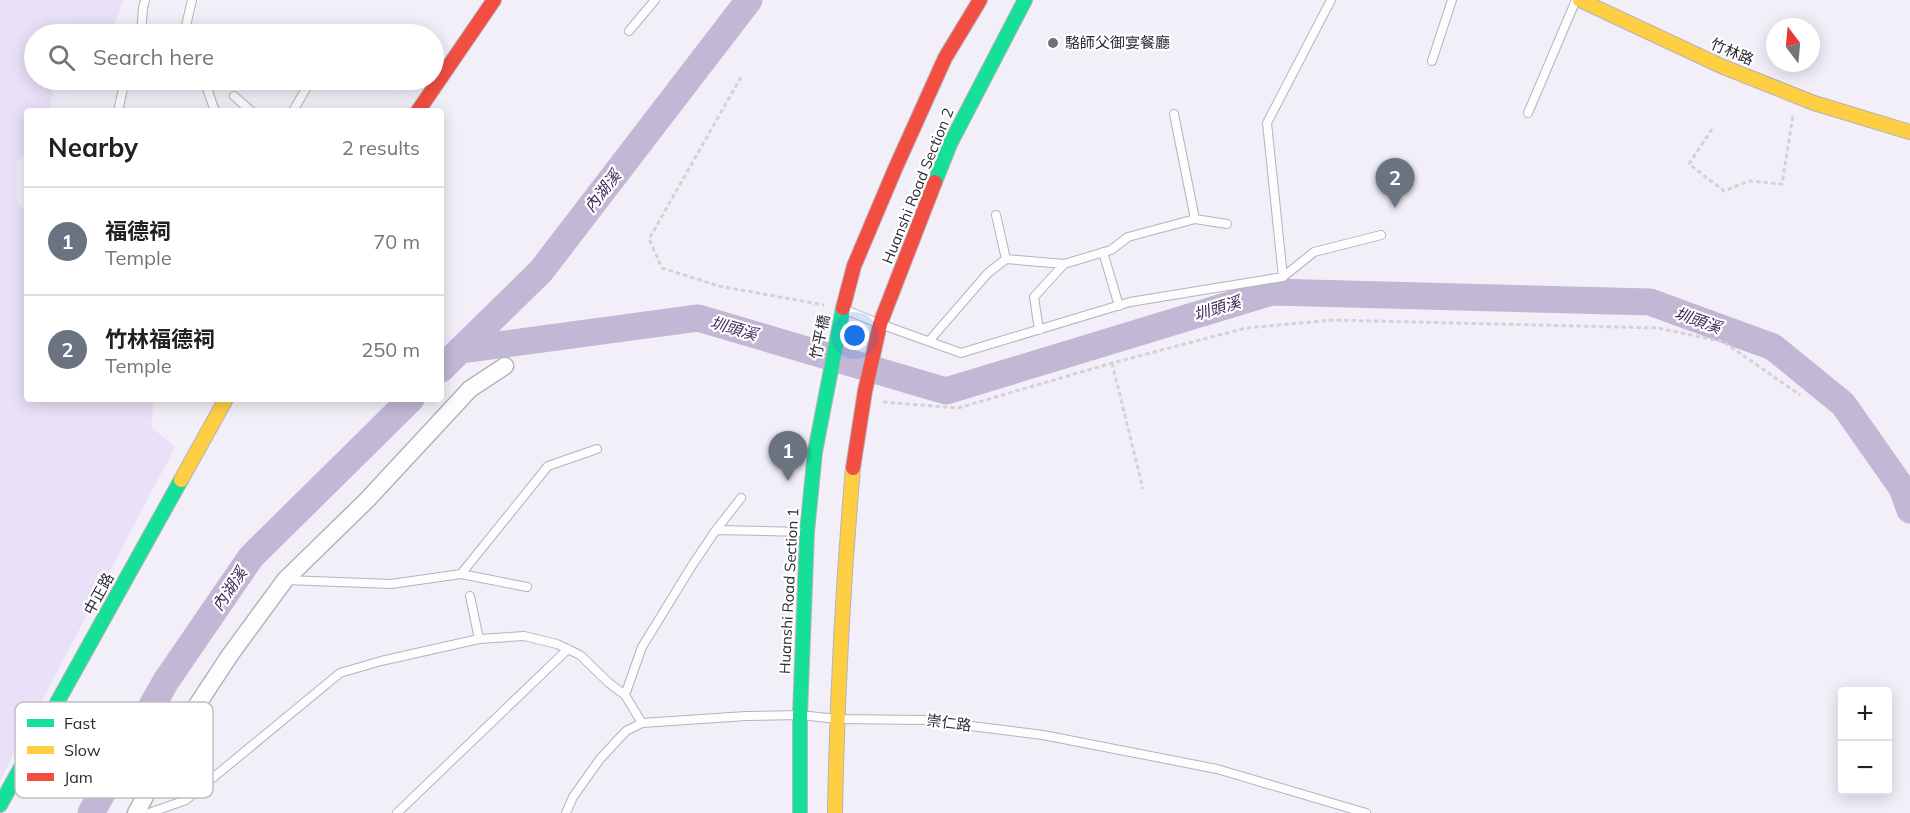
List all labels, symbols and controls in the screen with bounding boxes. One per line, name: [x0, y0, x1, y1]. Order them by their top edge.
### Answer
north arrow: [1766, 18, 1820, 72]
search box: [24, 24, 444, 90]
place label: 駱師父御宴餐廳: [1065, 33, 1170, 52]
street label: 竹林路: [1708, 34, 1757, 69]
marker: 駱師父御宴餐廳: [1046, 36, 1060, 50]
icon: search: [45, 41, 78, 74]
text: Search here: [93, 43, 214, 71]
street label: Huanshi Road Section 2: [878, 105, 958, 267]
text: Nearby: [48, 131, 138, 164]
text: 2 results: [342, 135, 420, 160]
pin: 2: [1376, 158, 1414, 208]
water label: 內湖溪: [579, 164, 626, 216]
text: 福德祠: [105, 217, 171, 245]
text: 1: [62, 229, 74, 254]
text: 70 m: [373, 229, 420, 254]
text: Temple: [105, 245, 172, 270]
water label: 圳頭溪: [1191, 291, 1245, 325]
water label: 圳頭溪: [1672, 302, 1726, 338]
water label: 圳頭溪: [708, 312, 762, 345]
street label: 竹平橋: [806, 313, 833, 361]
your location: [840, 321, 869, 350]
text: 竹林福德祠: [105, 325, 215, 353]
text: 2: [62, 337, 74, 362]
text: 250 m: [361, 337, 420, 362]
text: Temple: [105, 353, 172, 378]
pin: 1: [768, 432, 808, 481]
street label: Huanshi Road Section 1: [775, 507, 802, 675]
water label: 內湖溪: [207, 562, 252, 614]
street label: 中正路: [79, 569, 118, 618]
map controls: [1838, 687, 1892, 795]
button: +: [1838, 687, 1892, 741]
legend: [15, 702, 213, 798]
street label: 崇仁路: [926, 710, 973, 735]
text: Fast: [64, 713, 96, 733]
text: Slow: [64, 740, 101, 760]
button: −: [1838, 741, 1892, 795]
text: Jam: [64, 767, 93, 787]

